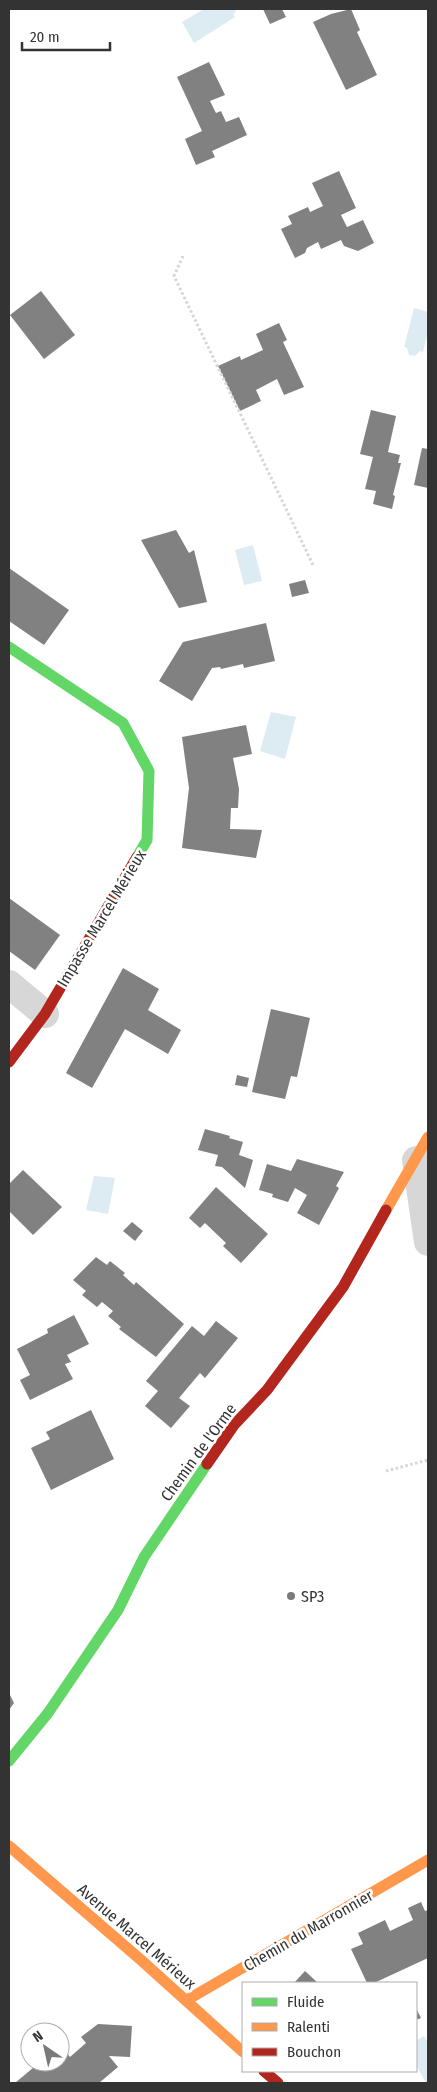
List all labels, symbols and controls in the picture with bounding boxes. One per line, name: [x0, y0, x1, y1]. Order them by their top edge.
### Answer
scale bar: [22, 20, 110, 52]
text: 20 m: [30, 28, 60, 46]
street label: Impasse Marcel Mérieux: [53, 846, 150, 990]
street label: Chemin de l'Orme: [157, 1400, 240, 1505]
place label: SP3: [301, 1587, 324, 1606]
marker: SP3: [285, 1590, 297, 1602]
street label: Avenue Marcel Mérieux: [74, 1880, 200, 1993]
street label: Chemin du Marronnier: [240, 1885, 377, 1975]
legend: [242, 1982, 417, 2072]
text: Fluide: [287, 1993, 324, 2011]
text: Ralenti: [287, 2018, 330, 2036]
north arrow: [20, 2022, 70, 2072]
text: N: [30, 2027, 46, 2046]
text: Bouchon: [287, 2043, 341, 2061]

